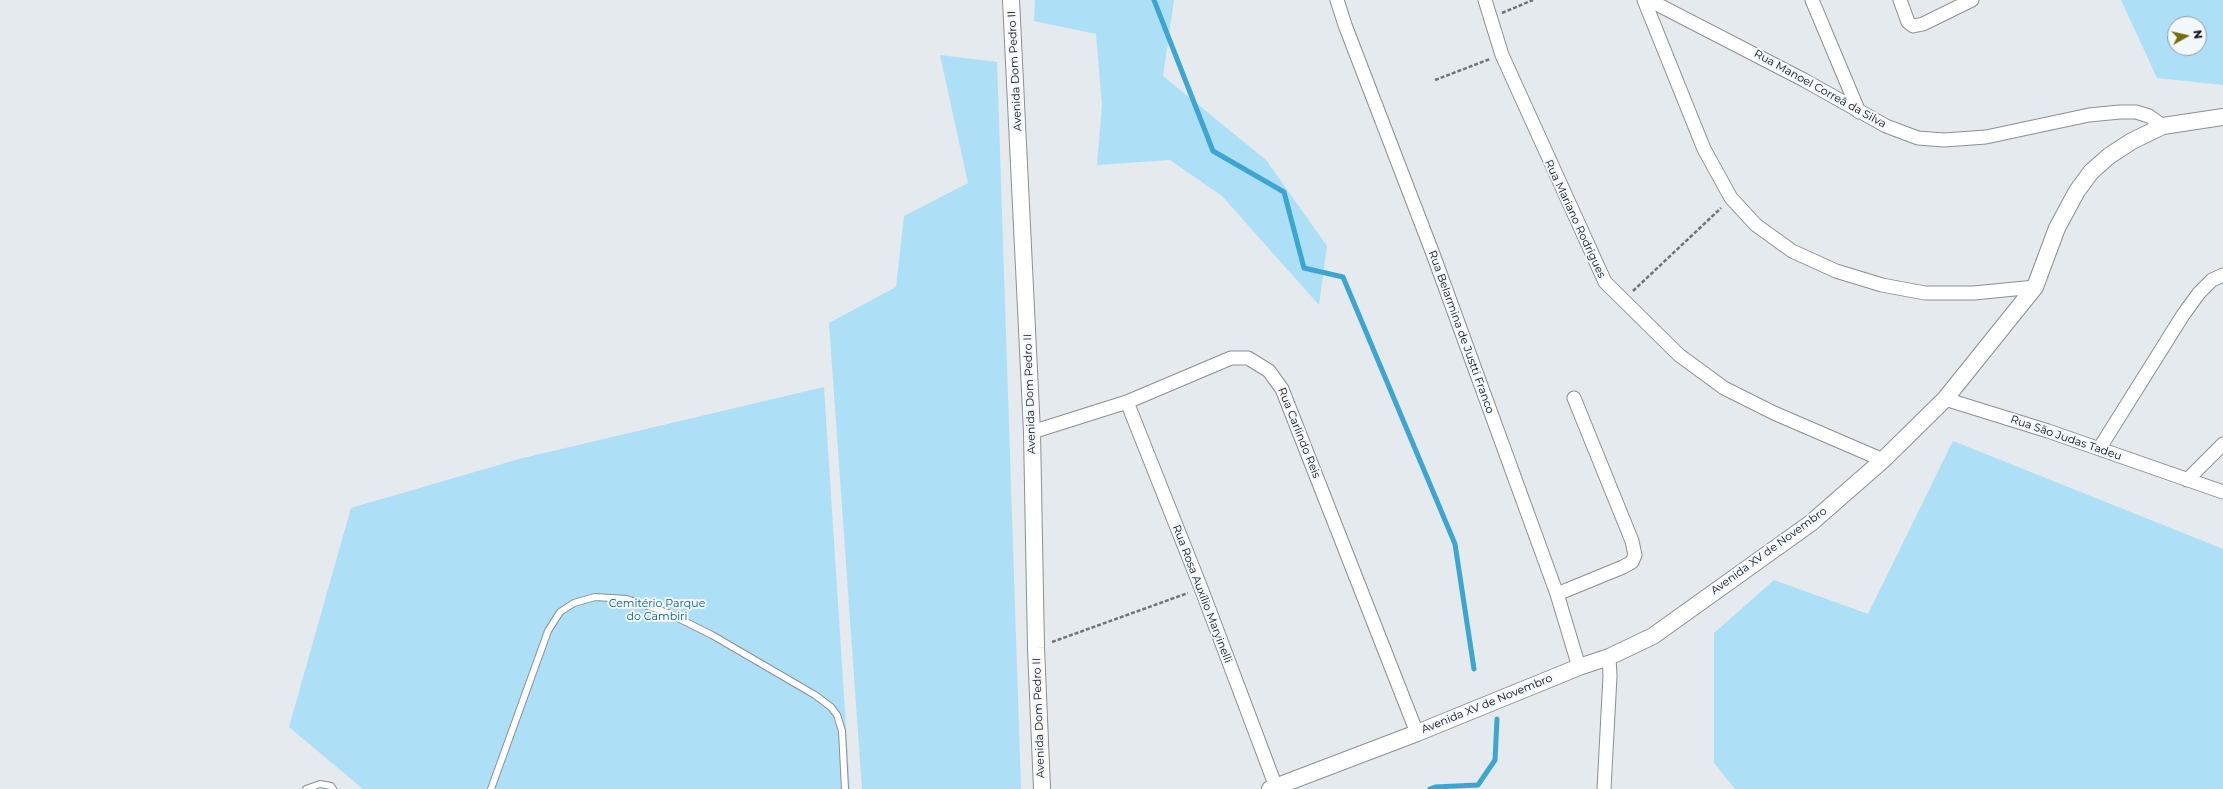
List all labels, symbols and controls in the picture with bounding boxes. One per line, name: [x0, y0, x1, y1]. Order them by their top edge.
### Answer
street label: Avenida Dom Pedro II: [1005, 11, 1025, 131]
north arrow: [2167, 16, 2207, 56]
text: N: [2190, 29, 2205, 40]
street label: Rua Manoel Correâ da Silva: [1752, 47, 1888, 131]
street label: Rua Mariano Rodrigues: [1542, 158, 1608, 280]
street label: Rua Belarmina de Justti Franco: [1425, 249, 1497, 415]
street label: Avenida Dom Pedro II: [1021, 334, 1039, 454]
street label: Rua Carlindo Reis: [1275, 386, 1323, 480]
street label: Rua São Judas Tadeu: [2009, 413, 2123, 463]
street label: Avenida XV de Novembro: [1708, 504, 1830, 598]
street label: Rua Rosa Auxílio Maryinelli: [1169, 523, 1235, 665]
park label: Cemitério Parque do Cambiri: [609, 597, 705, 623]
street label: Avenida Dom Pedro II: [1030, 658, 1048, 778]
street label: Avenida XV de Novembro: [1420, 672, 1554, 736]

